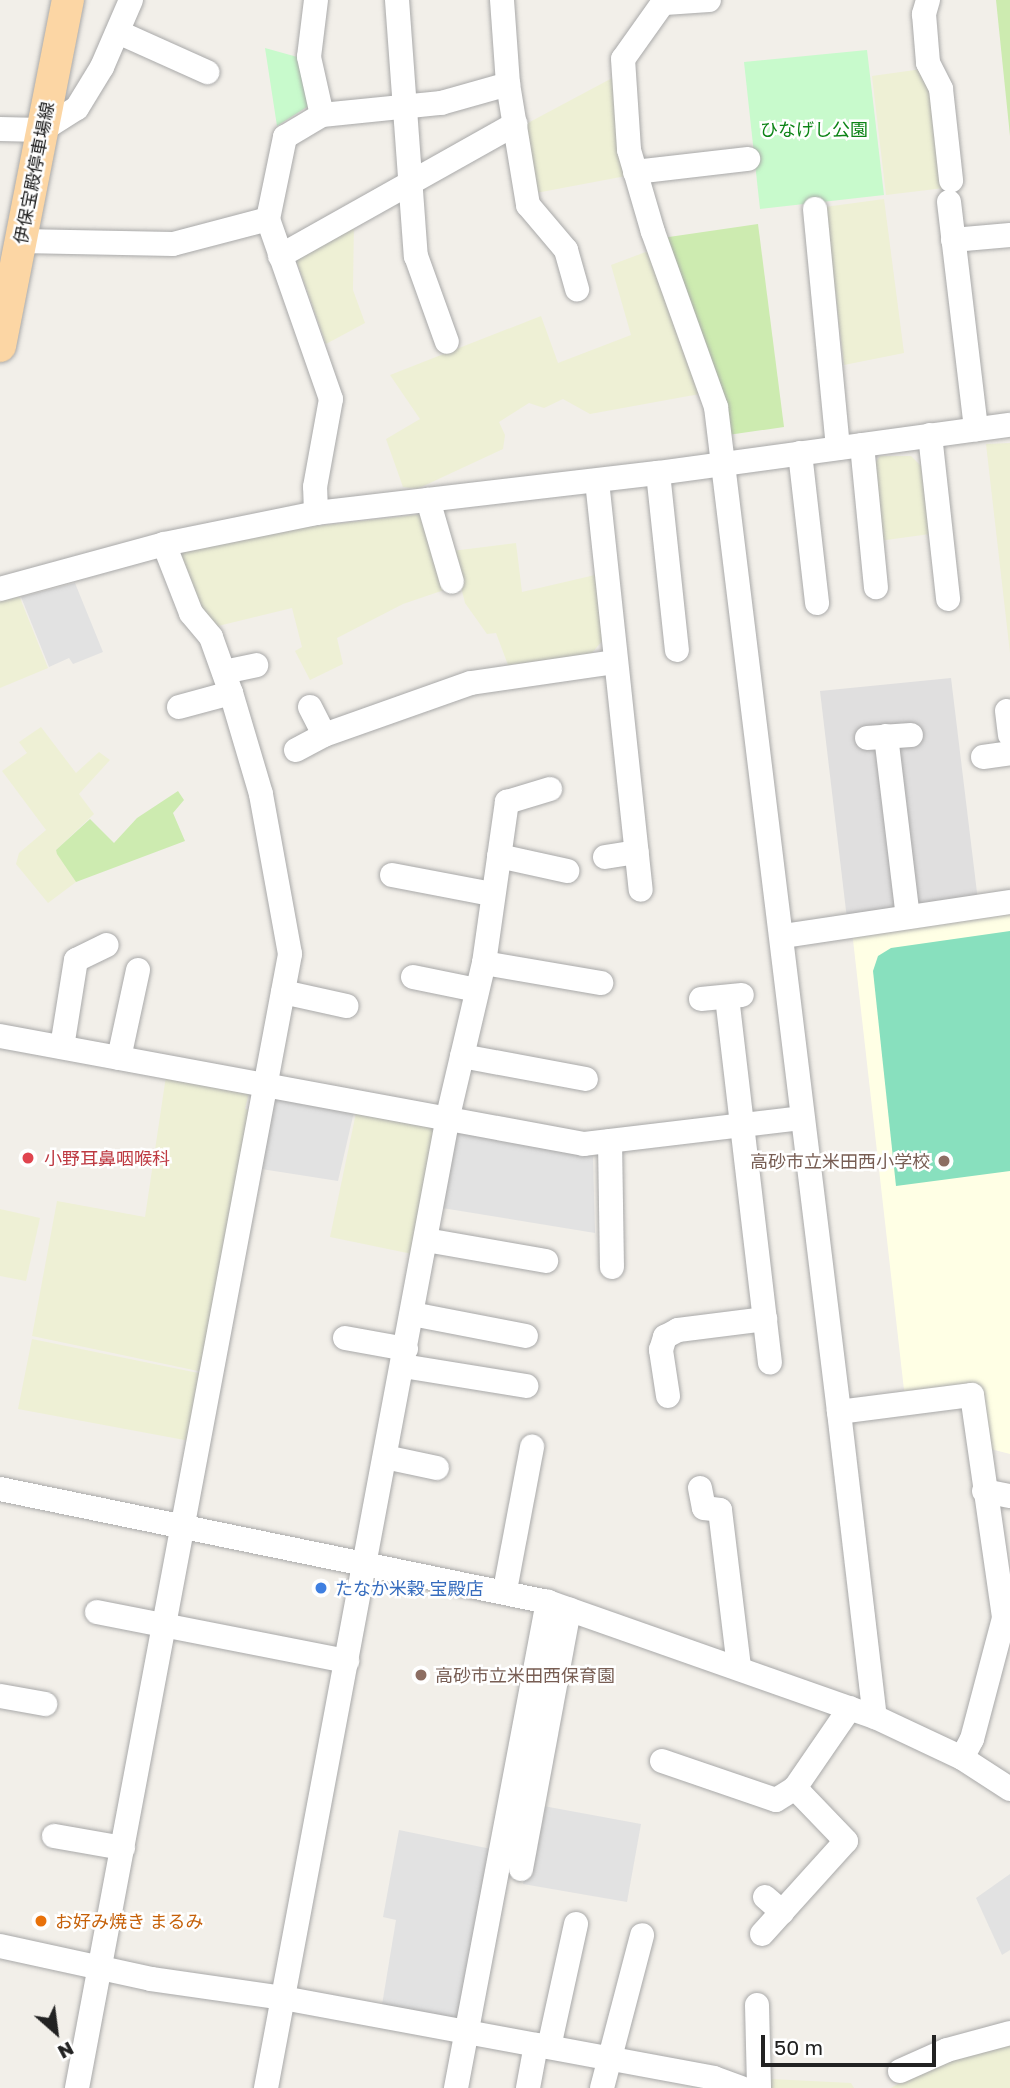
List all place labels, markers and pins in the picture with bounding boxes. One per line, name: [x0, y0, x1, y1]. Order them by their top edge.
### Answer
place label: 小野耳鼻咽喉科: [44, 1147, 170, 1169]
marker: 小野耳鼻咽喉科: [18, 1148, 38, 1168]
place label: 高砂市立米田西小学校: [750, 1150, 930, 1172]
marker: 高砂市立米田西小学校: [936, 1153, 952, 1169]
place label: たなか米穀 宝殿店: [335, 1577, 483, 1599]
marker: たなか米穀 宝殿店: [313, 1580, 329, 1596]
place label: 高砂市立米田西保育園: [435, 1664, 615, 1686]
marker: 高砂市立米田西保育園: [413, 1667, 429, 1683]
place label: お好み焼き まるみ: [55, 1910, 203, 1932]
marker: お好み焼き まるみ: [33, 1913, 49, 1929]

